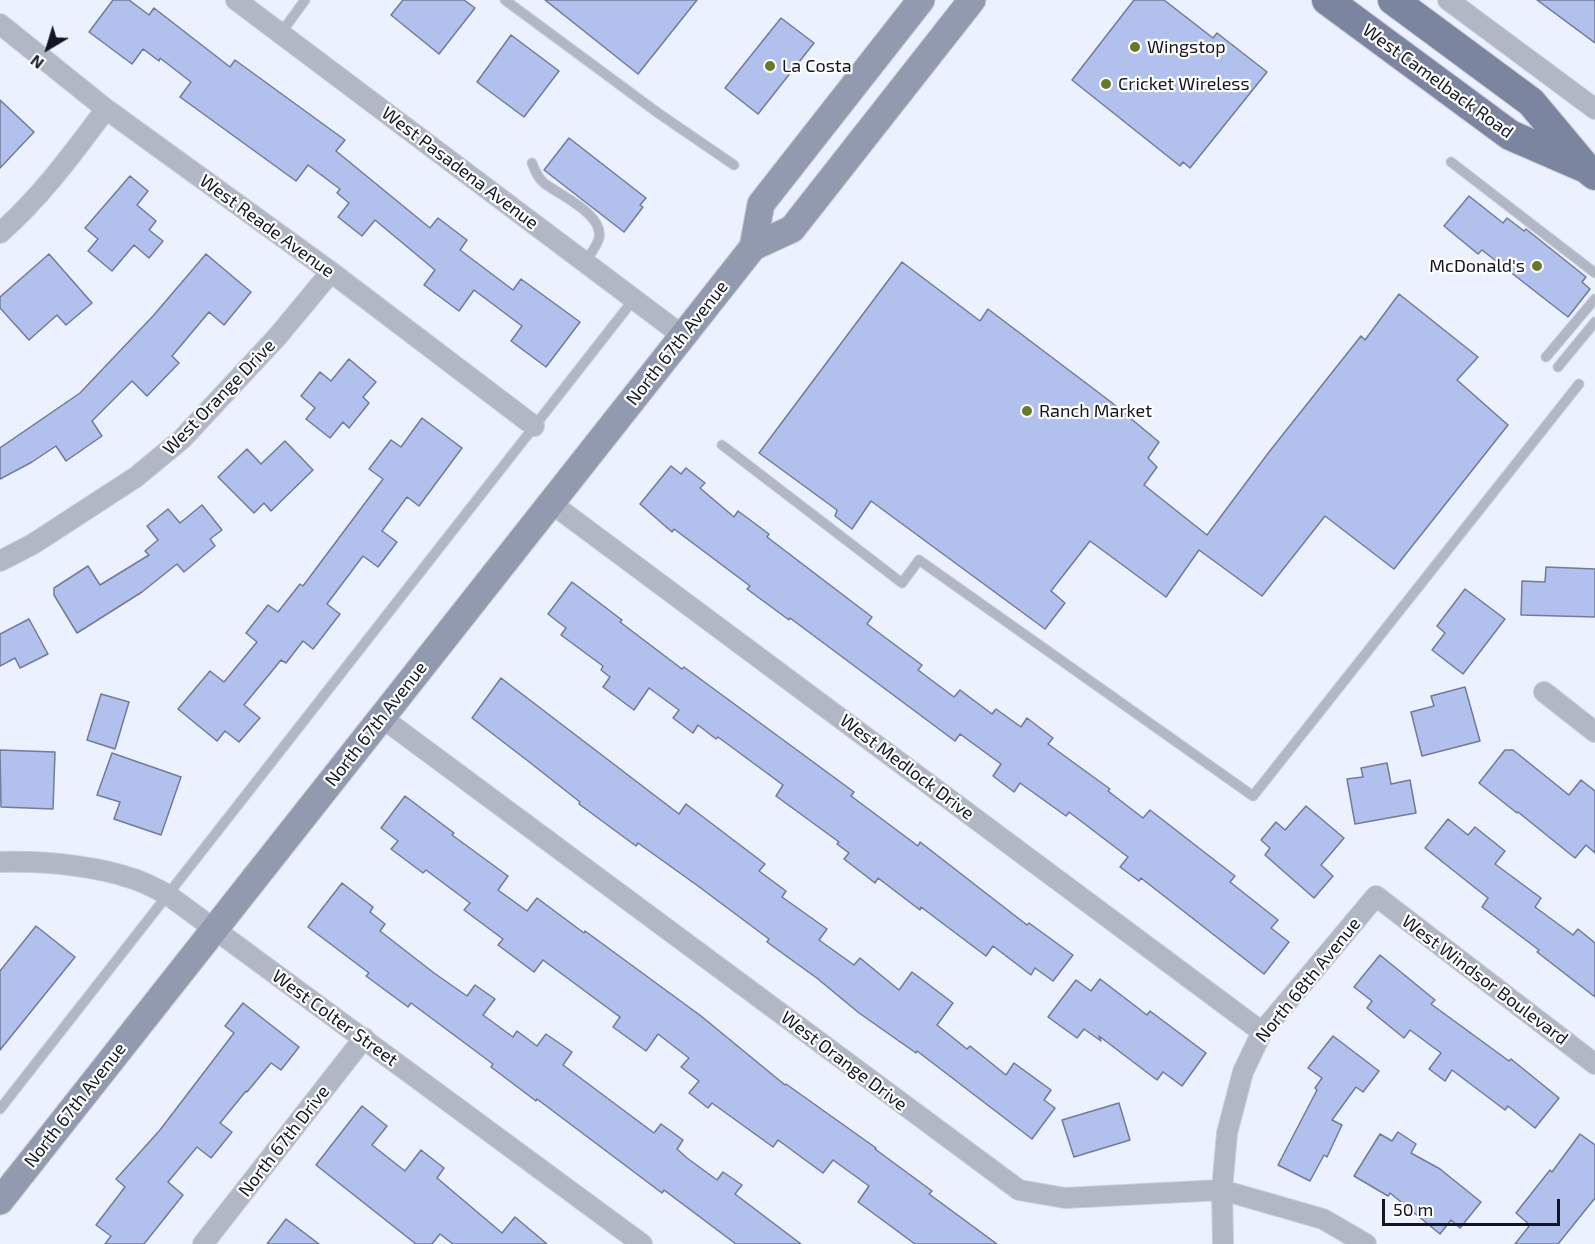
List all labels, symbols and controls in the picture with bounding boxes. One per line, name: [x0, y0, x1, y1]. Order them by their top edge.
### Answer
north arrow: [18, 18, 78, 78]
street label: West Camelback Road: [1358, 19, 1518, 143]
place label: Wingstop: [1147, 36, 1226, 58]
marker: Wingstop: [1128, 40, 1142, 54]
text: N: [26, 52, 47, 74]
place label: La Costa: [782, 55, 852, 77]
marker: La Costa: [763, 59, 777, 73]
place label: Cricket Wireless: [1118, 73, 1250, 95]
marker: Cricket Wireless: [1099, 77, 1113, 91]
street label: West Pasadena Avenue: [377, 102, 543, 234]
street label: West Reade Avenue: [195, 170, 339, 282]
place label: McDonald's: [1429, 255, 1525, 277]
marker: McDonald's: [1530, 259, 1544, 273]
street label: North 67th Avenue: [622, 276, 732, 410]
street label: West Orange Drive: [158, 335, 280, 459]
place label: Ranch Market: [1039, 400, 1152, 422]
marker: Ranch Market: [1020, 404, 1034, 418]
street label: North 67th Avenue: [321, 657, 431, 791]
street label: West Medlock Drive: [836, 709, 978, 825]
street label: West Windsor Boulevard: [1398, 910, 1572, 1050]
street label: North 68th Avenue: [1251, 913, 1365, 1047]
street label: West Colter Street: [268, 965, 402, 1071]
street label: West Orange Drive: [777, 1007, 911, 1115]
street label: North 67th Avenue: [20, 1038, 130, 1172]
street label: North 67th Drive: [234, 1081, 334, 1201]
scale bar: [1385, 1187, 1564, 1225]
text: 50 m: [1393, 1198, 1433, 1220]

